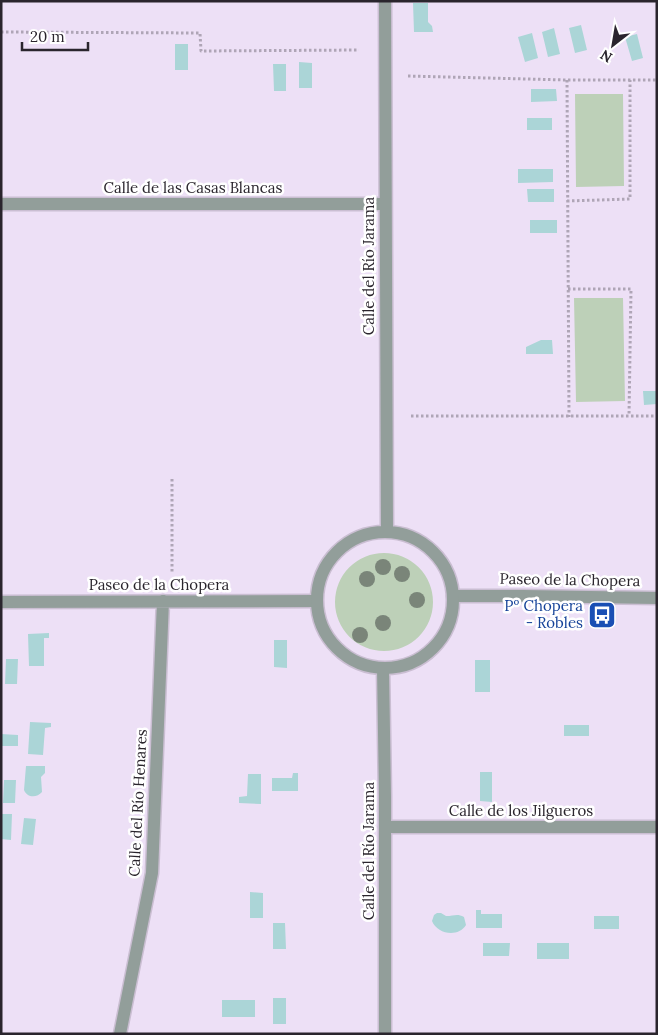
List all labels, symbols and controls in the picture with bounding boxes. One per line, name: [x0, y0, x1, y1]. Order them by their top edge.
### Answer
scale bar: [22, 20, 89, 52]
north arrow: [588, 20, 638, 70]
text: 20 m: [30, 27, 65, 46]
text: N: [597, 46, 616, 67]
street label: Calle de las Casas Blancas: [104, 178, 282, 197]
street label: Calle del Río Jarama: [359, 197, 378, 335]
street label: Paseo de la Chopera: [499, 569, 641, 590]
street label: Paseo de la Chopera: [89, 575, 230, 594]
place label: Pº Chopera - Robles: [504, 596, 583, 632]
bus stop icon: Pº Chopera - Robles: [587, 600, 617, 630]
street label: Calle del Río Henares: [124, 729, 151, 877]
street label: Calle del Río Jarama: [359, 782, 378, 920]
street label: Calle de los Jilgueros: [449, 801, 593, 820]

